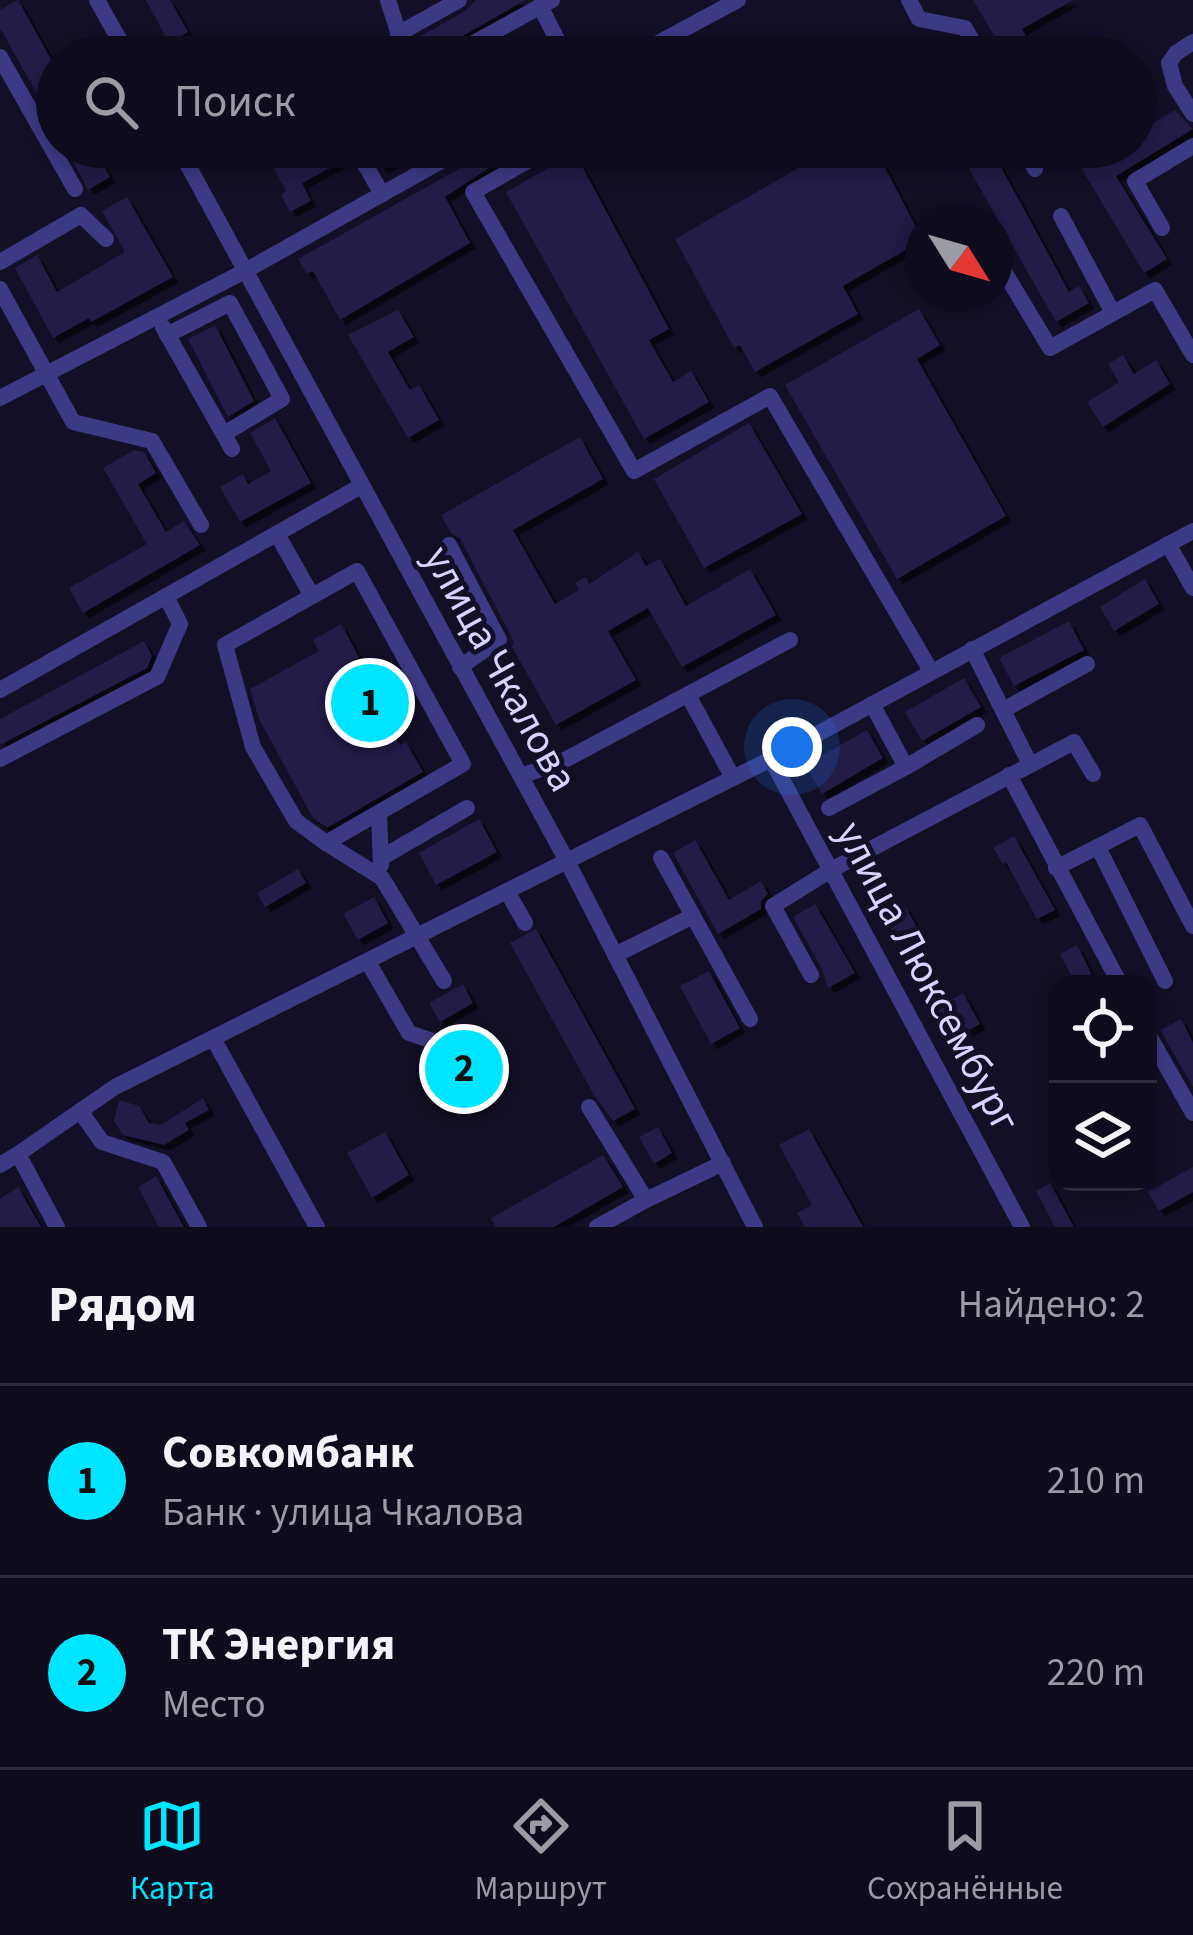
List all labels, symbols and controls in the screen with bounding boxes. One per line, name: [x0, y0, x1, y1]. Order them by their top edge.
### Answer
search box: [36, 36, 1157, 168]
icon: search: [78, 69, 144, 135]
text: Поиск: [174, 70, 296, 134]
north arrow: [905, 204, 1013, 312]
street label: улица Чкалова: [408, 535, 593, 803]
pin: 1: [331, 658, 409, 748]
your location: [762, 717, 822, 777]
street label: улица Люксембург: [820, 811, 1035, 1143]
map controls: [1049, 975, 1157, 1191]
button: locate: [1049, 975, 1157, 1083]
pin: 2: [425, 1024, 503, 1114]
button: layers: [1049, 1083, 1157, 1191]
text: Рядом: [48, 1269, 197, 1341]
text: Найдено: 2: [958, 1277, 1145, 1333]
text: Совкомбанк: [162, 1421, 414, 1485]
text: 1: [77, 1453, 97, 1509]
text: 210 m: [1047, 1453, 1145, 1509]
text: Банк · улица Чкалова: [162, 1485, 524, 1541]
text: ТК Энергия: [162, 1613, 395, 1677]
text: 2: [77, 1645, 97, 1701]
text: 220 m: [1047, 1645, 1145, 1701]
text: Место: [162, 1677, 266, 1733]
tab: Карта: [130, 1793, 215, 1912]
tab: Маршрут: [475, 1793, 607, 1912]
tab: Сохранённые: [867, 1793, 1063, 1912]

